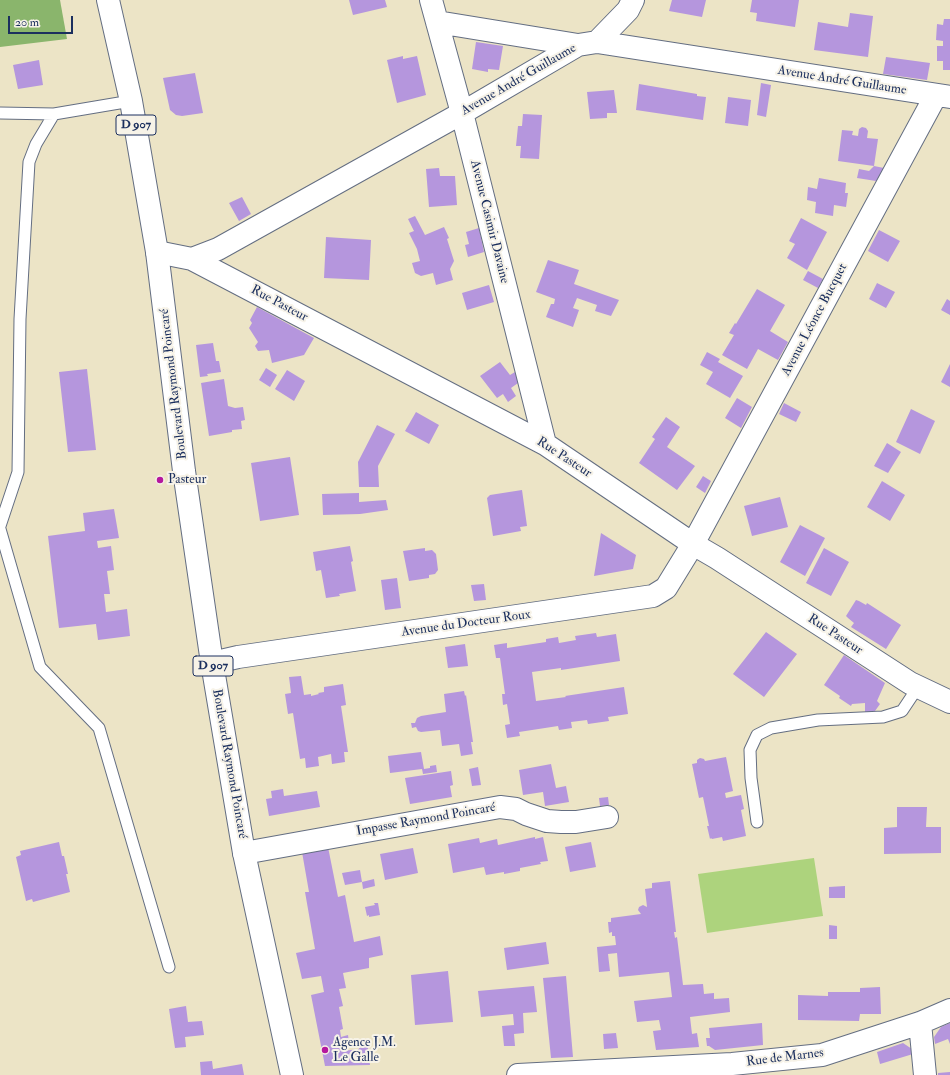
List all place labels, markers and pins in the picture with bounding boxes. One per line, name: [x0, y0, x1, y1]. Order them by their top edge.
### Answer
place label: Pasteur: [168, 472, 206, 488]
marker: Pasteur: [155, 475, 165, 485]
place label: Agence J.M. Le Galle: [333, 1035, 396, 1066]
marker: Agence J.M. Le Galle: [320, 1045, 330, 1055]

